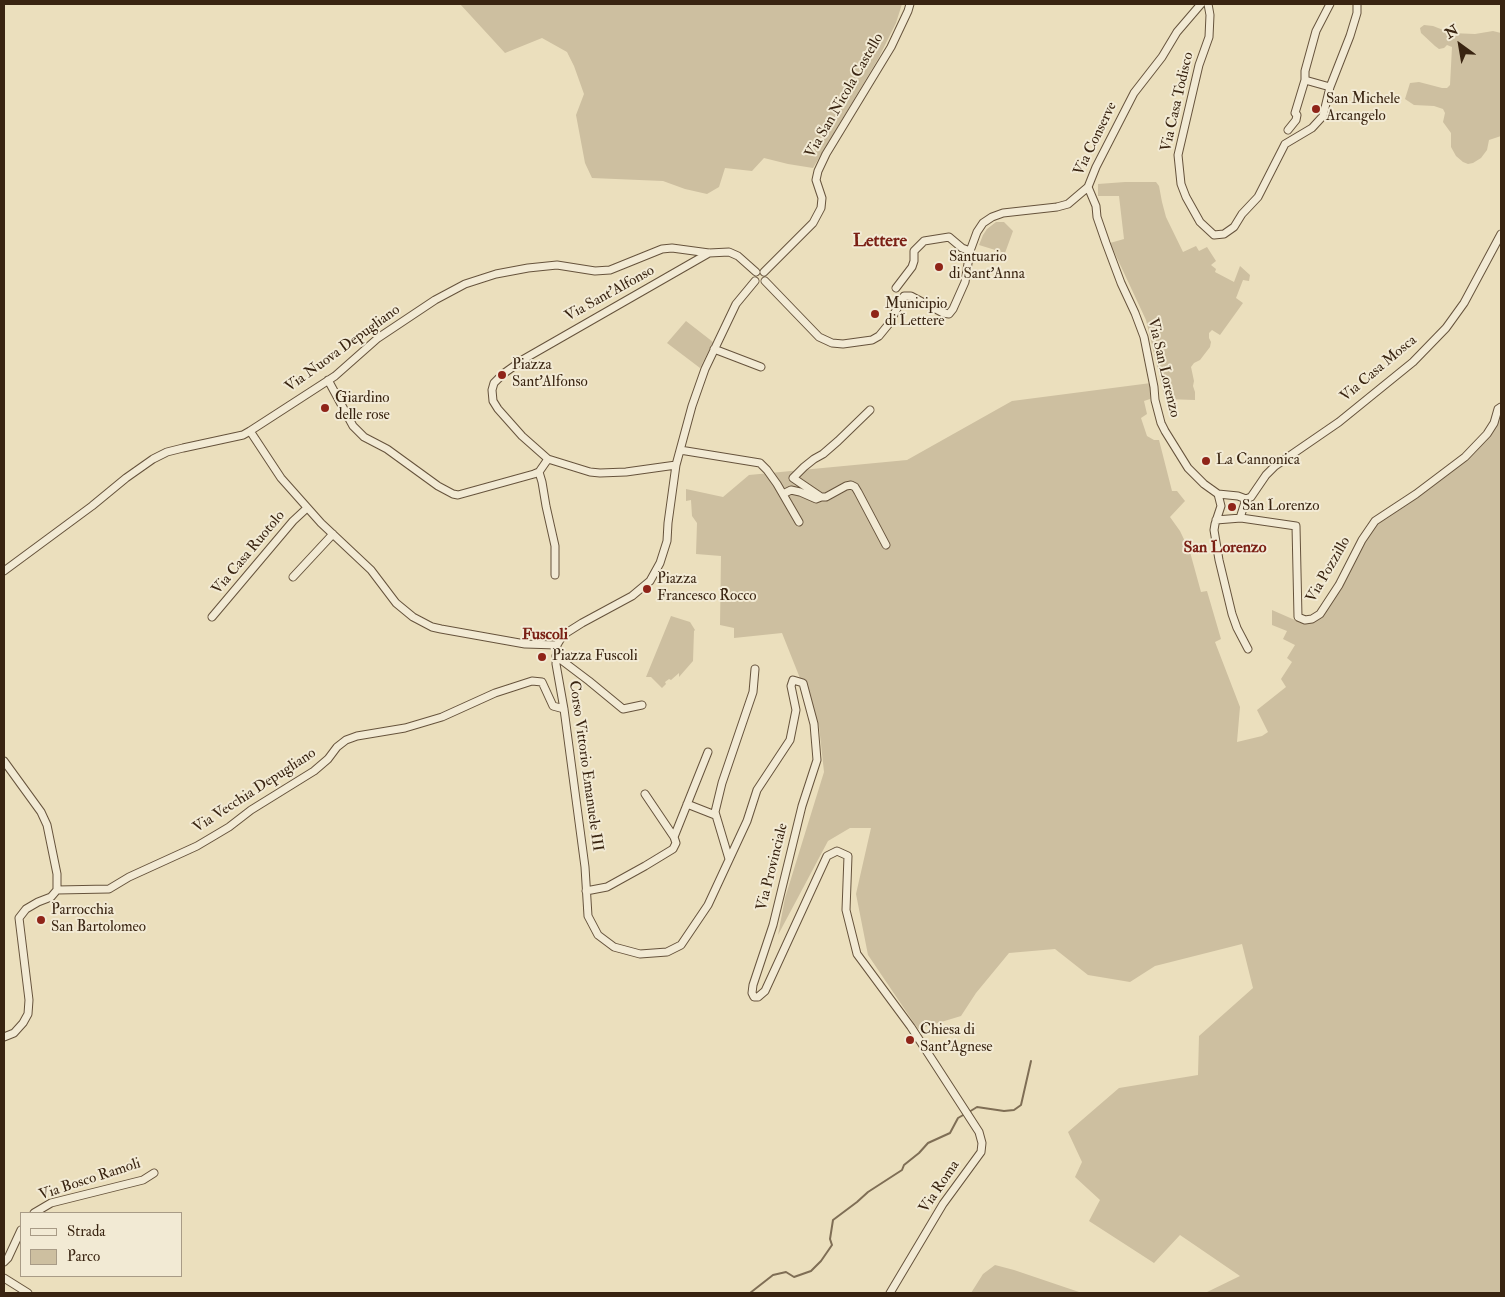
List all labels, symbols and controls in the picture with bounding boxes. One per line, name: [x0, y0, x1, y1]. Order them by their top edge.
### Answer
north arrow: [1435, 20, 1485, 70]
text: N: [1442, 21, 1462, 42]
street label: Via San Nicola Castello: [802, 30, 888, 162]
street label: Via Casa Todisco: [1158, 50, 1198, 154]
place label: San Michele Arcangelo: [1326, 91, 1400, 126]
street label: Via Conserve: [1070, 99, 1122, 179]
marker: San Michele Arcangelo: [1310, 103, 1322, 115]
district label: Lettere: [853, 231, 907, 253]
place label: Santuario di Sant'Anna: [949, 249, 1025, 284]
marker: Santuario di Sant'Anna: [933, 261, 945, 273]
street label: Via Sant'Alfonso: [562, 262, 658, 326]
place label: Municipio di Lettere: [885, 296, 947, 331]
street label: Via Nuova Depugliano: [282, 301, 404, 397]
marker: Municipio di Lettere: [869, 308, 881, 320]
street label: Via San Lorenzo: [1143, 317, 1183, 419]
street label: Via Casa Mosca: [1337, 332, 1421, 406]
place label: Piazza Sant'Alfonso: [512, 357, 588, 392]
marker: Piazza Sant'Alfonso: [496, 369, 508, 381]
place label: Giardino delle rose: [335, 390, 390, 425]
marker: Giardino delle rose: [319, 402, 331, 414]
place label: La Cannonica: [1216, 452, 1300, 470]
marker: La Cannonica: [1200, 455, 1212, 467]
place label: San Lorenzo: [1242, 498, 1320, 516]
marker: San Lorenzo: [1226, 501, 1238, 513]
street label: Via Casa Ruotolo: [209, 507, 289, 599]
street label: Via Pozzillo: [1303, 534, 1355, 606]
district label: San Lorenzo: [1184, 539, 1266, 559]
place label: Piazza Francesco Rocco: [657, 571, 756, 606]
marker: Piazza Francesco Rocco: [641, 583, 653, 595]
district label: Fuscoli: [522, 626, 568, 646]
place label: Piazza Fuscoli: [552, 648, 638, 666]
marker: Piazza Fuscoli: [536, 651, 548, 663]
street label: Corso Vittorio Emanuele III: [564, 679, 606, 853]
street label: Via Vecchia Depugliano: [190, 745, 320, 837]
street label: Via Provinciale: [753, 821, 793, 913]
place label: Parrocchia San Bartolomeo: [51, 902, 146, 937]
marker: Parrocchia San Bartolomeo: [35, 914, 47, 926]
place label: Chiesa di Sant'Agnese: [920, 1022, 993, 1057]
marker: Chiesa di Sant'Agnese: [904, 1034, 916, 1046]
street label: Via Bosco Ramoli: [37, 1155, 143, 1205]
street label: Via Roma: [916, 1157, 964, 1217]
legend: [20, 1212, 182, 1277]
text: Strada: [67, 1222, 106, 1241]
text: Parco: [67, 1247, 100, 1266]

